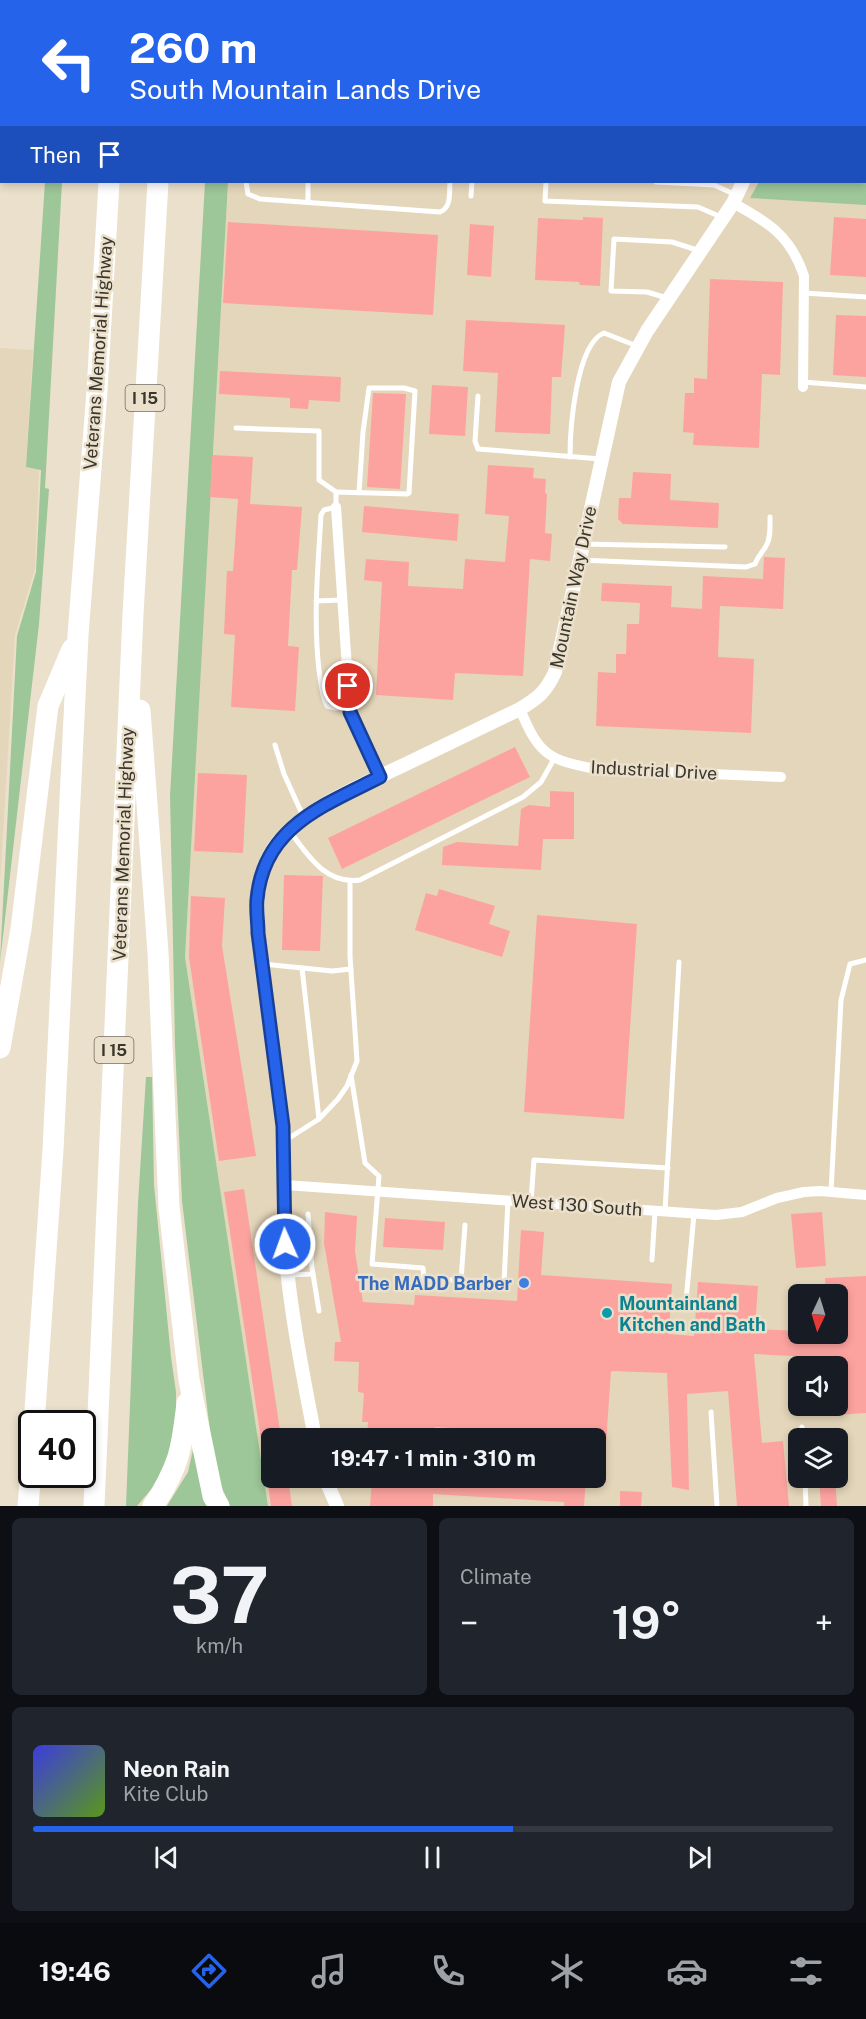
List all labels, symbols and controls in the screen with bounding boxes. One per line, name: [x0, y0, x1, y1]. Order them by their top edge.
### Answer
text: 260 m: [129, 23, 257, 72]
icon: left: [30, 24, 108, 102]
text: South Mountain Lands Drive: [129, 73, 481, 105]
icon: arrive: [93, 138, 126, 171]
text: Then: [30, 142, 81, 168]
street label: Veterans Memorial Highway: [79, 235, 117, 470]
road number: I 15: [126, 385, 164, 411]
street label: Mountain Way Drive: [546, 504, 600, 670]
pin: [322, 660, 373, 711]
icon: arrive: [331, 669, 364, 702]
street label: Veterans Memorial Highway: [108, 726, 138, 961]
street label: Industrial Drive: [590, 756, 718, 784]
road number: I 15: [94, 1037, 134, 1063]
street label: West 130 South: [511, 1190, 643, 1220]
position arrow: [253, 1212, 317, 1276]
place label: The MADD Barber: [358, 1273, 513, 1294]
marker: The MADD Barber: [517, 1276, 531, 1290]
north arrow: [788, 1284, 848, 1344]
map controls: [788, 1284, 848, 1488]
place label: Mountainland Kitchen and Bath: [619, 1293, 766, 1335]
marker: Mountainland Kitchen and Bath: [600, 1306, 614, 1320]
button: sound: [788, 1356, 848, 1416]
speed limit sign: 40: [18, 1410, 96, 1488]
button: layers: [788, 1428, 848, 1488]
text: 19:47 · 1 min · 310 m: [331, 1445, 536, 1471]
text: 37: [170, 1549, 269, 1641]
text: Climate: [460, 1565, 532, 1589]
text: 19°: [611, 1596, 682, 1649]
text: −: [460, 1604, 478, 1642]
text: +: [815, 1604, 833, 1642]
text: km/h: [196, 1634, 243, 1658]
text: Neon Rain: [123, 1756, 230, 1782]
text: Kite Club: [123, 1782, 208, 1806]
icon: previous: [150, 1841, 183, 1874]
icon: pause: [416, 1841, 449, 1874]
icon: next: [683, 1841, 716, 1874]
icon: directions: [188, 1950, 230, 1992]
icon: music: [308, 1950, 350, 1992]
icon: phone: [427, 1950, 469, 1992]
icon: climate: [546, 1950, 588, 1992]
icon: car: [666, 1950, 708, 1992]
icon: filters: [785, 1950, 827, 1992]
text: 19:46: [39, 1955, 111, 1987]

